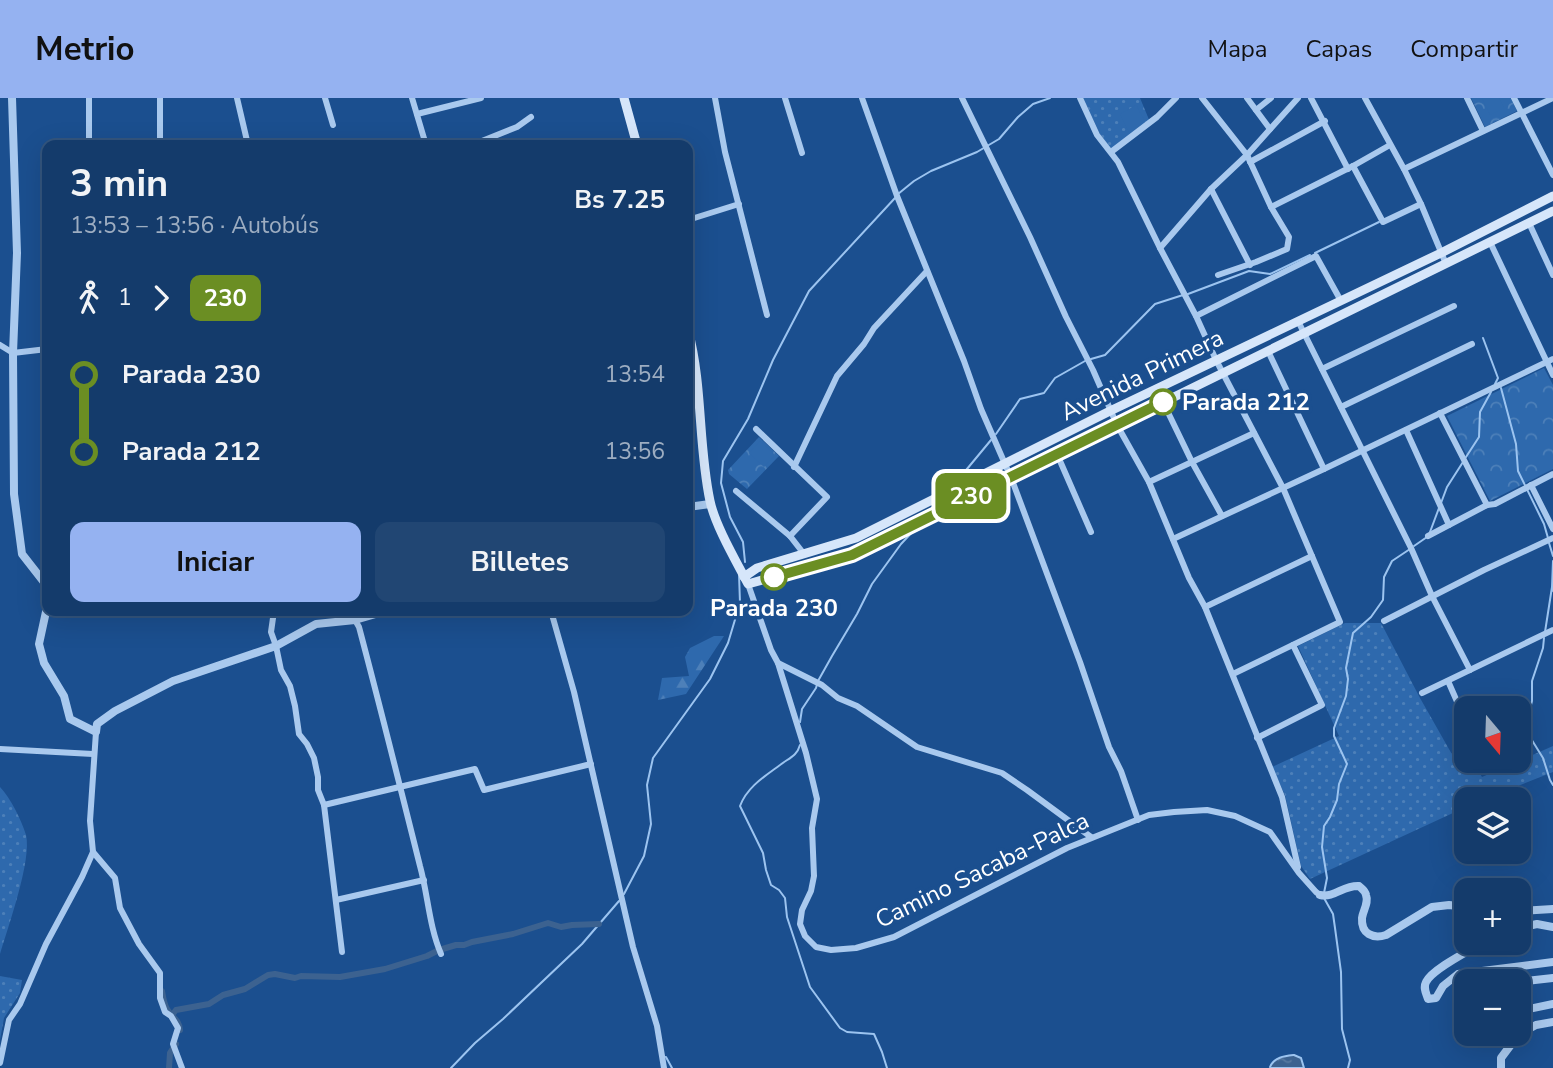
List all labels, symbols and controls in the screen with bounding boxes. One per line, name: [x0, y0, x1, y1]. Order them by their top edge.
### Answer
text: Metrio: [35, 27, 135, 72]
text: Mapa: [1208, 33, 1268, 65]
text: Capas: [1306, 33, 1372, 65]
text: Compartir: [1410, 33, 1518, 65]
text: 3 min: [70, 158, 168, 209]
text: Bs 7.25: [574, 182, 665, 217]
text: 13:53 – 13:56 · Autobús: [70, 210, 319, 241]
icon: walk: [70, 279, 108, 317]
icon: forward: [142, 279, 180, 317]
text: 1: [118, 282, 132, 313]
text: 230: [204, 282, 247, 314]
street label: Avenida Primera: [1055, 322, 1229, 428]
text: Parada 230: [122, 357, 261, 392]
text: 13:54: [605, 359, 665, 390]
place label: Parada 212: [1182, 386, 1310, 418]
marker: Parada 212: [1150, 389, 1176, 415]
text: Parada 212: [122, 434, 261, 469]
text: 13:56: [605, 436, 665, 467]
line badge: 230: [931, 473, 1011, 519]
text: 230: [949, 480, 993, 512]
button: Iniciar: [70, 522, 361, 602]
button: Billetes: [375, 522, 665, 602]
marker: Parada 230: [761, 564, 787, 590]
place label: Parada 230: [710, 592, 838, 624]
north arrow: [1454, 696, 1531, 774]
map controls: [1454, 696, 1531, 1046]
button: layers: [1454, 787, 1531, 864]
street label: Camino Sacaba-Palca: [870, 804, 1094, 936]
button: +: [1454, 878, 1531, 955]
button: −: [1454, 969, 1531, 1046]

